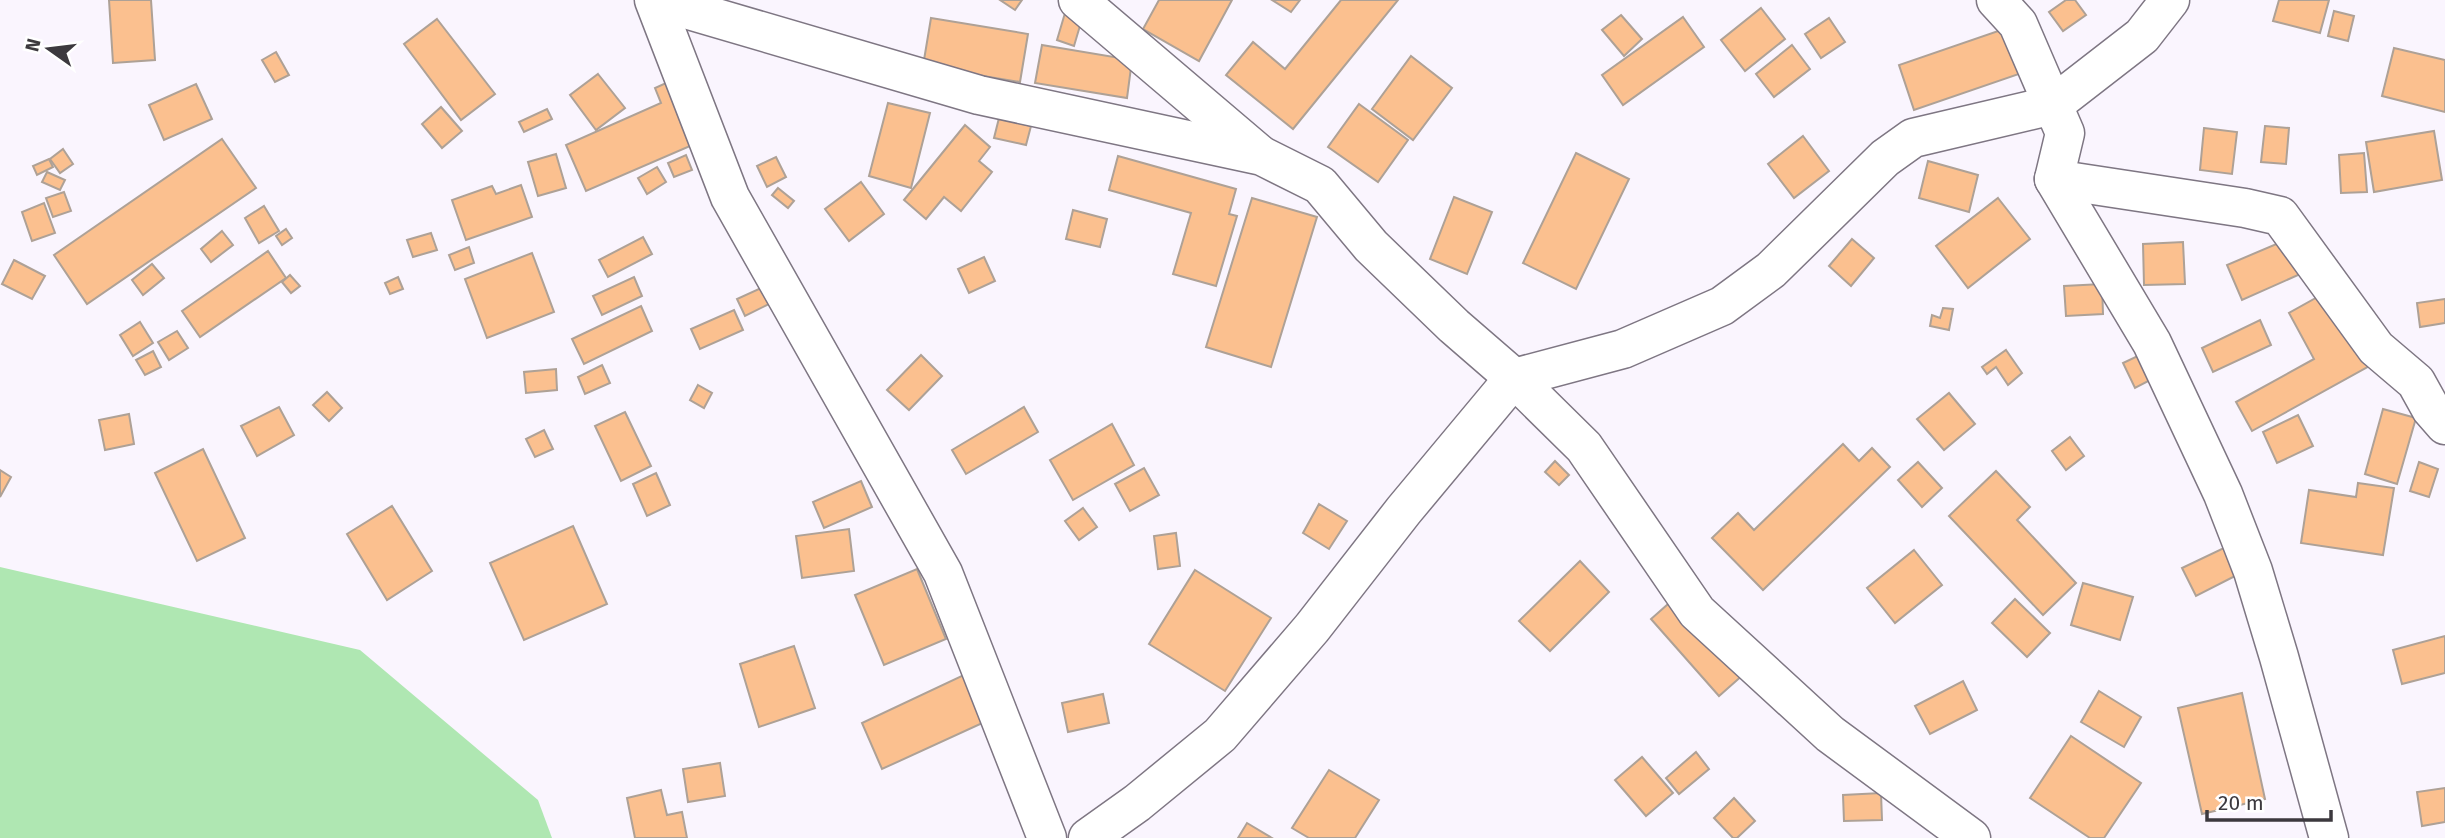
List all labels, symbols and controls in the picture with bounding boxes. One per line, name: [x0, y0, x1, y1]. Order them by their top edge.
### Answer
north arrow: [14, 14, 84, 84]
text: N: [20, 36, 46, 54]
scale bar: [2207, 778, 2331, 822]
text: 20 m: [2218, 790, 2264, 816]

